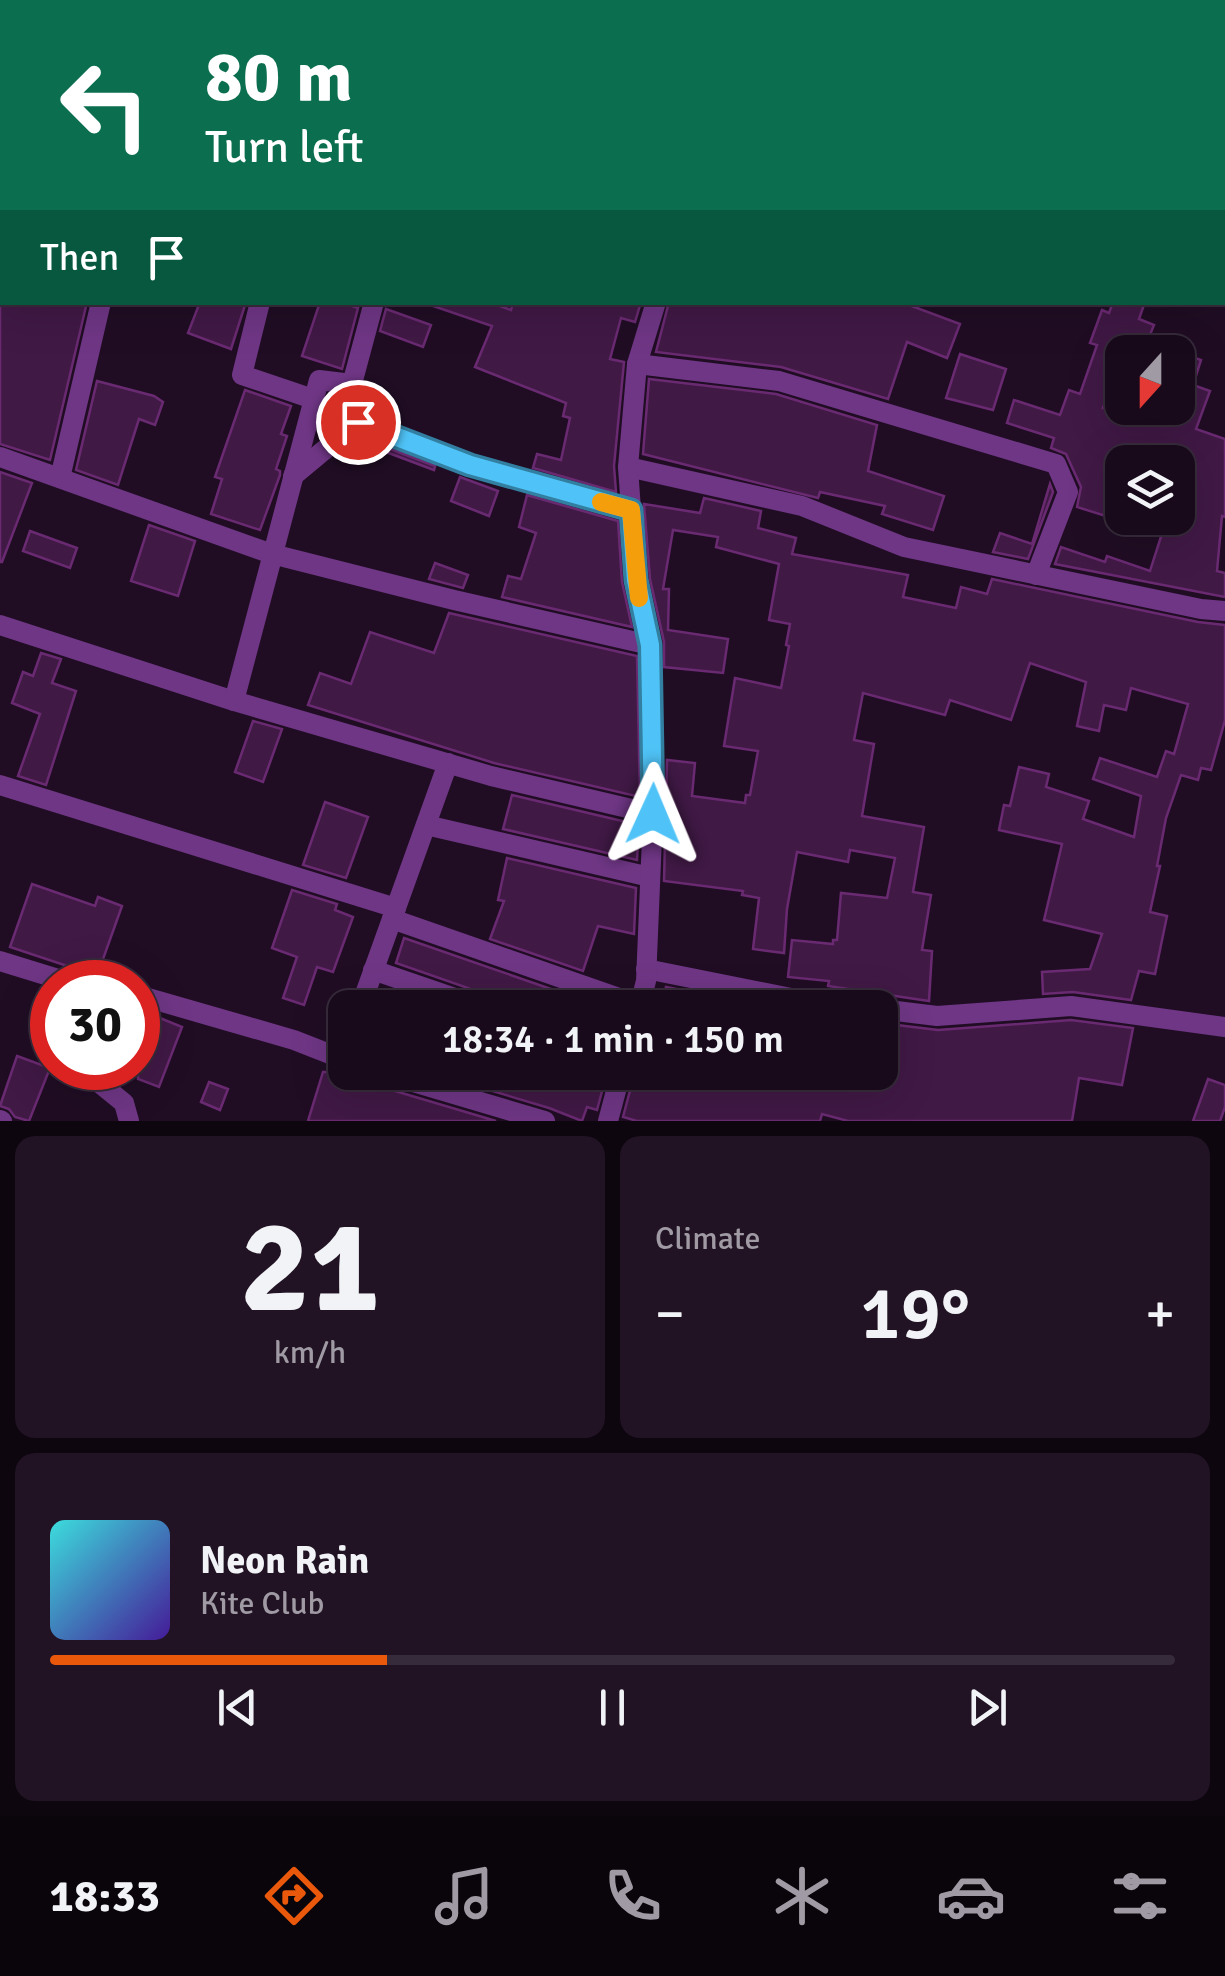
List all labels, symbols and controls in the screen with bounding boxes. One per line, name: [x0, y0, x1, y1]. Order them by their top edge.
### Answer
text: 80 m: [205, 34, 353, 120]
icon: left: [40, 40, 170, 170]
text: Turn left: [205, 120, 364, 175]
icon: arrive: [139, 230, 194, 285]
text: Then: [40, 234, 119, 281]
north arrow: [1105, 335, 1195, 425]
map controls: [1105, 335, 1195, 535]
pin: [316, 380, 401, 465]
icon: arrive: [331, 395, 386, 450]
button: layers: [1105, 445, 1195, 535]
position arrow: [601, 762, 705, 866]
speed limit sign: 30: [30, 960, 160, 1090]
text: 18:34 · 1 min · 150 m: [442, 1016, 784, 1063]
text: 21: [240, 1188, 380, 1348]
text: Climate: [655, 1219, 761, 1258]
text: 19°: [860, 1267, 970, 1360]
text: −: [655, 1280, 685, 1348]
text: +: [1145, 1280, 1175, 1348]
text: km/h: [274, 1333, 346, 1372]
text: Neon Rain: [200, 1537, 369, 1584]
text: Kite Club: [200, 1584, 324, 1623]
icon: previous: [210, 1680, 265, 1735]
icon: pause: [585, 1680, 640, 1735]
icon: next: [960, 1680, 1015, 1735]
icon: directions: [259, 1861, 329, 1931]
icon: music: [429, 1861, 499, 1931]
icon: phone: [598, 1861, 668, 1931]
icon: climate: [767, 1861, 837, 1931]
icon: car: [936, 1861, 1006, 1931]
icon: filters: [1105, 1861, 1175, 1931]
text: 18:33: [50, 1869, 160, 1924]

